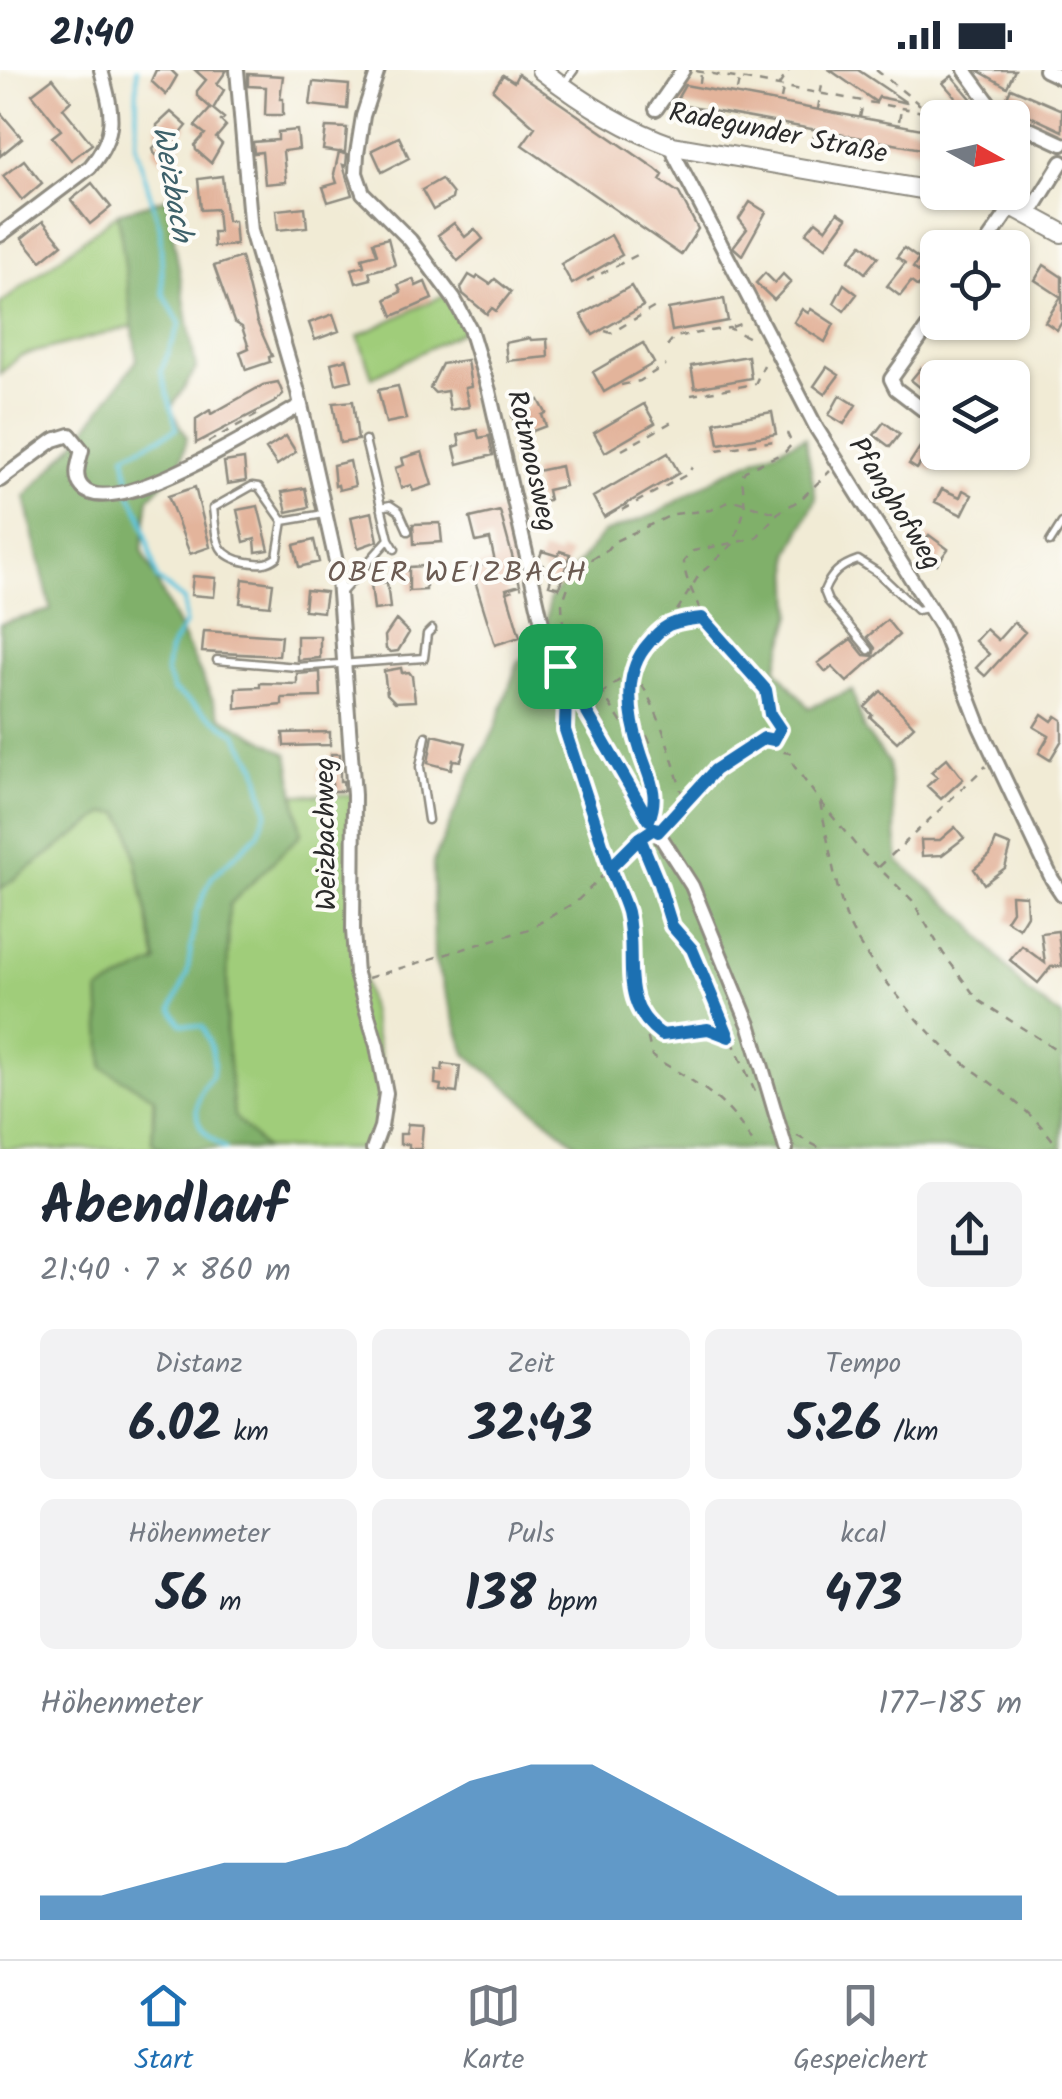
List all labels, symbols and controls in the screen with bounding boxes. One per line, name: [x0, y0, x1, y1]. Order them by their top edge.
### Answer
text: 21:40: [50, 5, 133, 65]
street label: Radegunder Straße: [665, 91, 892, 177]
north arrow: [920, 100, 1030, 210]
map controls: [920, 100, 1030, 470]
water label: Weizbach: [137, 122, 205, 248]
button: locate: [920, 230, 1030, 340]
button: layers: [920, 360, 1030, 470]
street label: Rotmoosweg: [493, 386, 569, 536]
street label: Pfanghofweg: [835, 428, 953, 580]
district label: OBER WEIZBACH: [327, 550, 589, 598]
pin: [518, 624, 603, 709]
icon: arrive: [533, 639, 588, 694]
street label: Weizbachweg: [303, 757, 351, 911]
text: Abendlauf: [40, 1165, 286, 1252]
button: share: [917, 1182, 1022, 1287]
text: 21:40 · 7 × 860 m: [40, 1246, 291, 1297]
text: Distanz: [155, 1342, 243, 1387]
text: Zeit: [507, 1342, 555, 1387]
text: Tempo: [825, 1342, 901, 1387]
text: 6.02: [128, 1387, 222, 1467]
text: 32:43: [469, 1387, 593, 1467]
text: 5:26: [788, 1387, 882, 1467]
text: km: [222, 1410, 269, 1455]
text: /km: [882, 1410, 939, 1455]
text: Höhenmeter: [128, 1512, 269, 1557]
text: Puls: [507, 1512, 555, 1557]
text: kcal: [841, 1512, 886, 1557]
text: 56: [156, 1557, 208, 1637]
text: 138: [464, 1557, 536, 1637]
text: 473: [824, 1557, 902, 1637]
text: m: [208, 1580, 242, 1625]
text: bpm: [536, 1580, 598, 1625]
text: Höhenmeter: [40, 1679, 202, 1730]
text: 177–185 m: [878, 1679, 1022, 1730]
tab: Start: [134, 1978, 193, 2083]
tab: Karte: [462, 1978, 524, 2083]
tab: Gespeichert: [793, 1978, 928, 2083]

